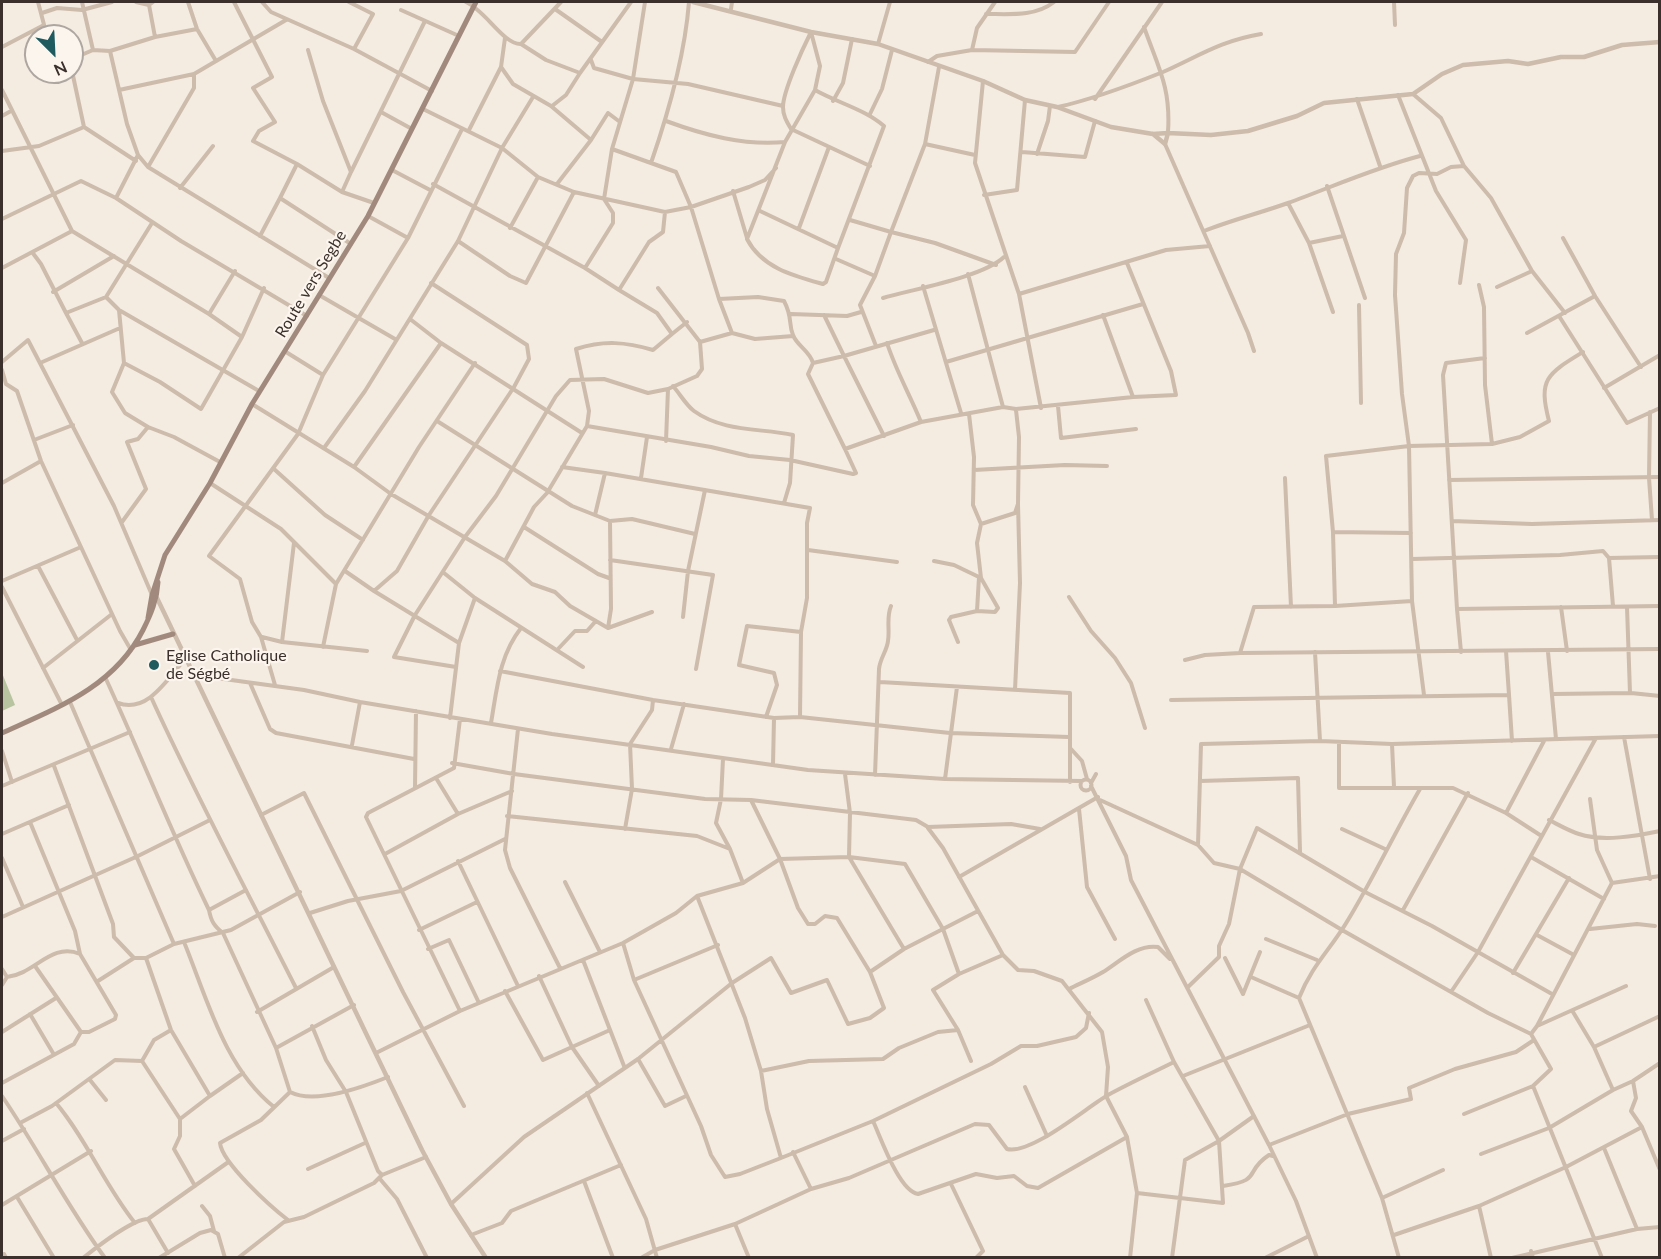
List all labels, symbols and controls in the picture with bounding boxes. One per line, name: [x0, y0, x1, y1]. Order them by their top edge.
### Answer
north arrow: [24, 24, 84, 84]
text: N: [51, 58, 70, 80]
street label: Route vers Segbe: [271, 227, 351, 341]
place label: Eglise Catholique de Ségbé: [166, 646, 287, 684]
marker: Eglise Catholique de Ségbé: [147, 658, 161, 672]

